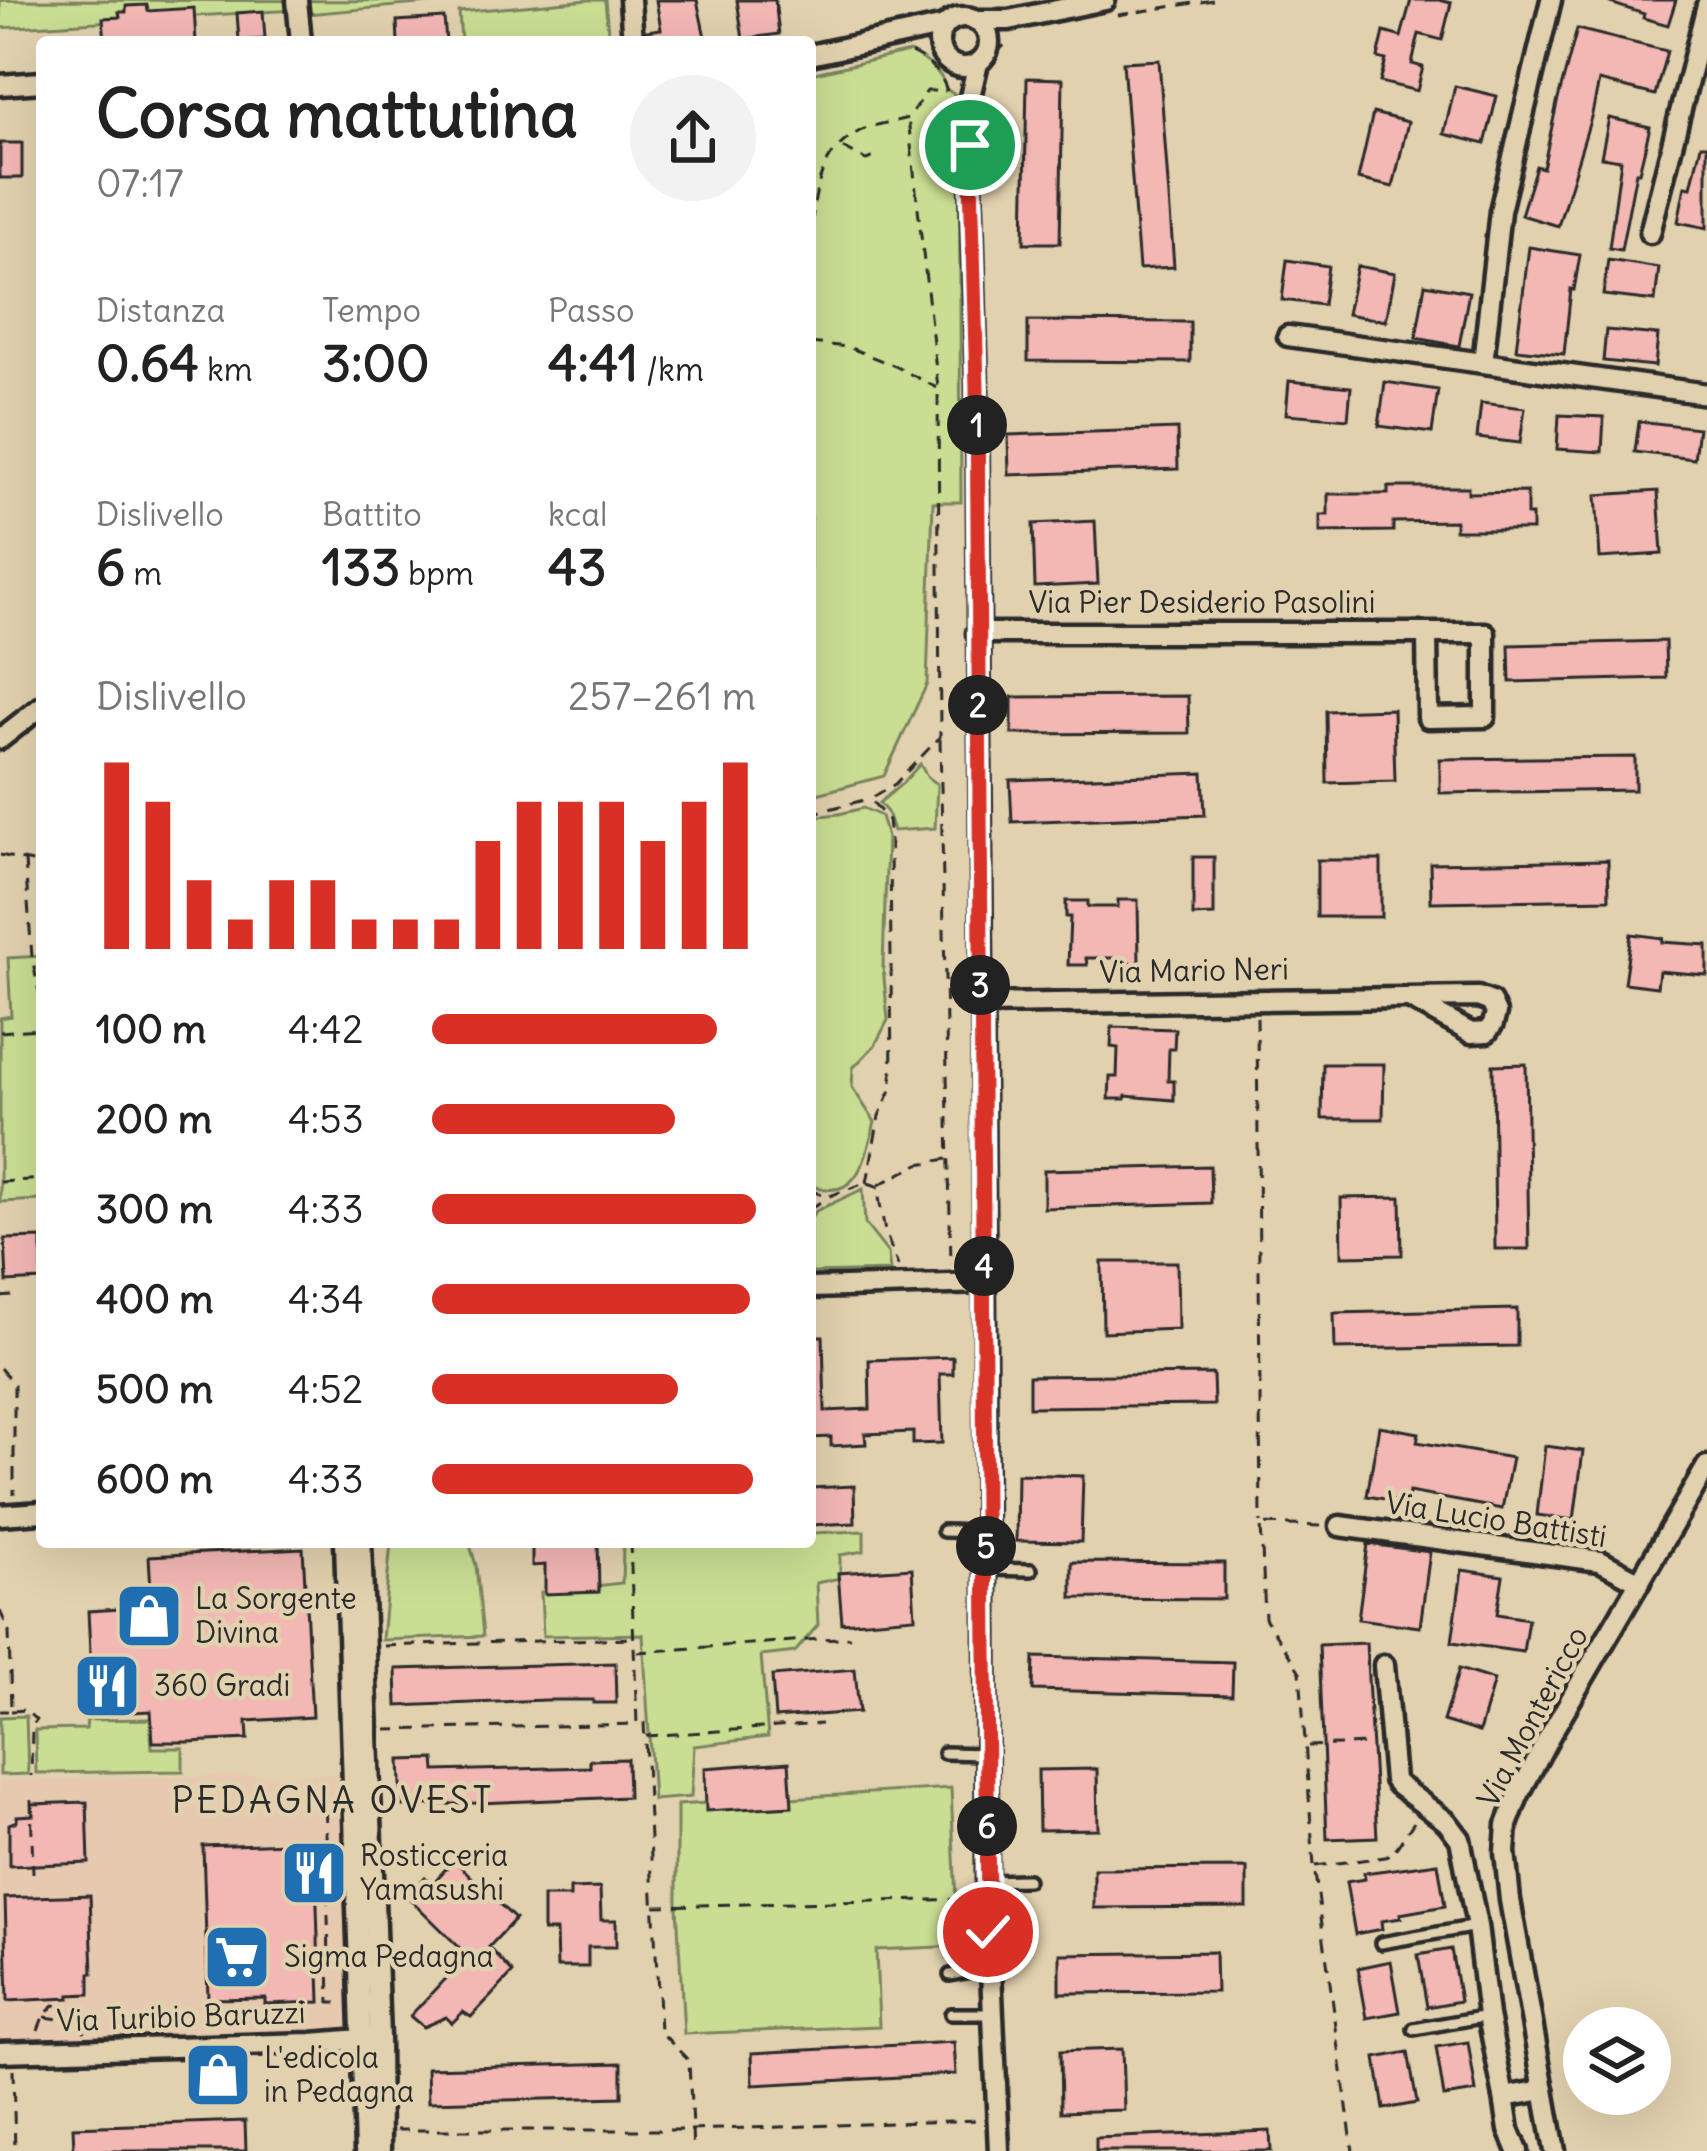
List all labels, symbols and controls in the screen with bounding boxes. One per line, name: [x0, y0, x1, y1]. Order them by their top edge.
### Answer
text: Corsa mattutina: [96, 72, 578, 155]
button: share: [630, 75, 756, 201]
pin: [919, 94, 1021, 196]
icon: arrive: [937, 112, 1003, 178]
text: 07:17: [96, 159, 184, 208]
text: Distanza: [96, 289, 225, 331]
text: Tempo: [322, 289, 421, 331]
text: Passo: [548, 289, 634, 331]
text: 0.64: [96, 331, 199, 395]
text: 3:00: [322, 331, 430, 395]
text: 4:41: [548, 331, 638, 395]
text: km: [199, 348, 253, 390]
text: /km: [638, 348, 704, 390]
pin: 1: [947, 395, 1007, 455]
text: 1: [970, 404, 984, 446]
text: Dislivello: [96, 493, 224, 535]
text: Battito: [322, 493, 422, 535]
text: kcal: [548, 493, 607, 535]
text: 6: [96, 535, 125, 599]
text: 133: [322, 535, 400, 599]
text: 43: [548, 535, 606, 599]
text: m: [125, 552, 162, 594]
text: bpm: [400, 552, 474, 594]
street label: Via Pier Desiderio Pasolini: [1029, 583, 1375, 621]
text: Dislivello: [96, 672, 247, 721]
text: 257–261 m: [568, 672, 756, 721]
pin: 2: [948, 675, 1008, 735]
text: 2: [969, 684, 987, 726]
street label: Via Mario Neri: [1099, 949, 1289, 991]
pin: 3: [950, 955, 1010, 1015]
text: 3: [971, 964, 989, 1006]
text: 100 m: [96, 1005, 206, 1054]
text: 4:42: [288, 1005, 363, 1054]
text: 200 m: [96, 1095, 212, 1144]
text: 4:53: [288, 1095, 364, 1144]
text: 300 m: [96, 1185, 213, 1234]
text: 4:33: [288, 1185, 364, 1234]
pin: 4: [954, 1236, 1014, 1296]
text: 4: [974, 1245, 994, 1287]
text: 400 m: [96, 1275, 213, 1324]
text: 4:34: [288, 1275, 364, 1324]
text: 500 m: [96, 1365, 213, 1414]
text: 4:52: [288, 1365, 363, 1414]
text: 600 m: [96, 1455, 213, 1504]
text: 4:33: [288, 1455, 364, 1504]
street label: Via Lucio Battisti: [1383, 1483, 1609, 1555]
pin: 5: [956, 1516, 1016, 1576]
text: 5: [977, 1525, 995, 1567]
place label: La Sorgente Divina: [195, 1579, 357, 1651]
shop icon: La Sorgente Divina: [114, 1581, 184, 1651]
street label: Via Montericco: [1468, 1620, 1596, 1814]
restaurant icon: 360 Gradi: [72, 1651, 142, 1721]
place label: 360 Gradi: [154, 1666, 290, 1704]
district label: PEDAGNA OVEST: [172, 1778, 494, 1823]
pin: 6: [957, 1796, 1017, 1856]
text: 6: [977, 1805, 997, 1847]
place label: Rosticceria Yamasushi: [360, 1836, 508, 1908]
restaurant icon: Rosticceria Yamasushi: [279, 1838, 349, 1908]
pin: [937, 1881, 1039, 1983]
icon: check: [955, 1899, 1021, 1965]
supermarket icon: Sigma Pedagna: [202, 1922, 272, 1992]
place label: Sigma Pedagna: [284, 1937, 494, 1975]
street label: Via Turibio Baruzzi: [56, 1993, 306, 2039]
map controls: [1563, 2007, 1671, 2115]
button: layers: [1563, 2007, 1671, 2115]
place label: L'edicola in Pedagna: [264, 2038, 414, 2110]
shop icon: L'edicola in Pedagna: [183, 2040, 253, 2110]

